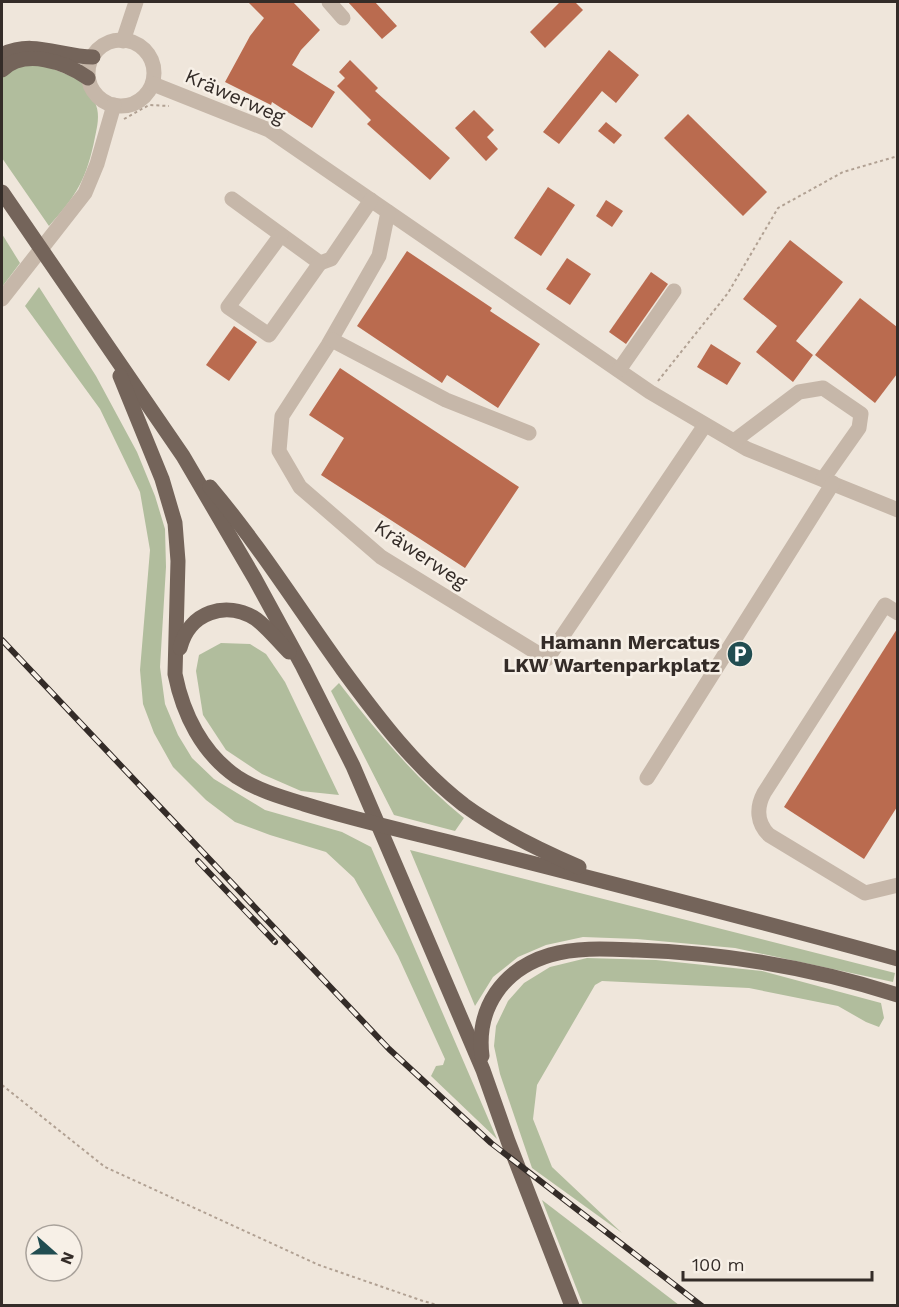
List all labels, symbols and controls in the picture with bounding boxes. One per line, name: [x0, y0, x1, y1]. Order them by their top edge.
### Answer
street label: Kräwerweg: [181, 63, 289, 129]
street label: Kräwerweg: [370, 514, 472, 594]
place label: Hamann Mercatus LKW Wartenparkplatz: [503, 630, 720, 677]
parking icon: Hamann Mercatus LKW Wartenparkplatz: [725, 639, 755, 669]
north arrow: [24, 1223, 84, 1283]
scale bar: [683, 1244, 872, 1282]
text: N: [57, 1249, 79, 1267]
text: 100 m: [692, 1254, 745, 1275]

